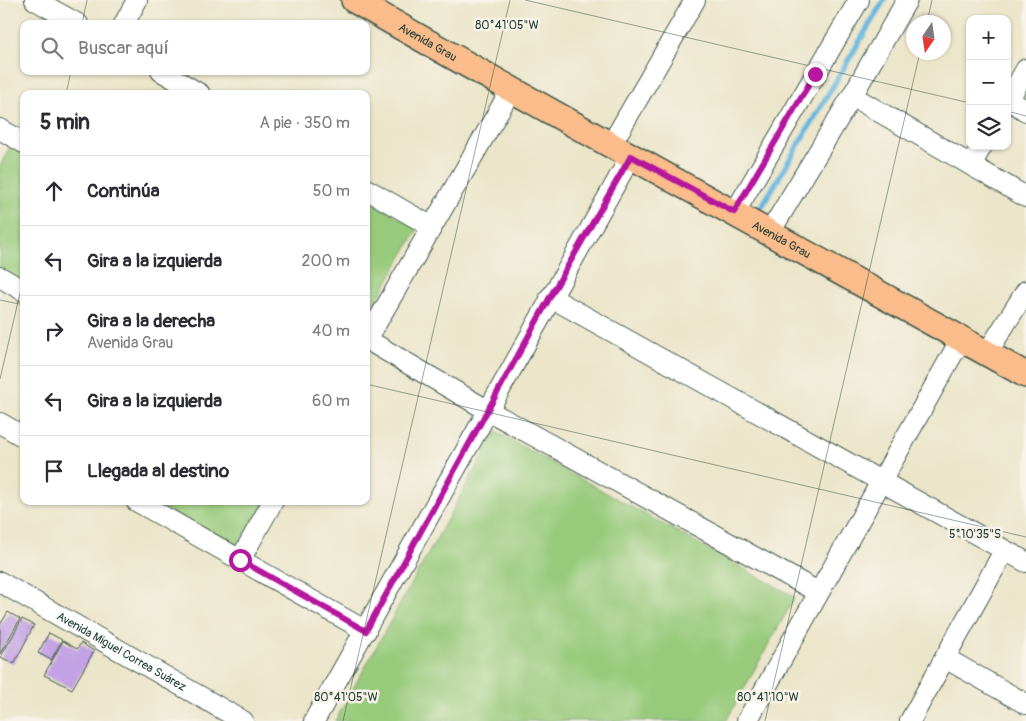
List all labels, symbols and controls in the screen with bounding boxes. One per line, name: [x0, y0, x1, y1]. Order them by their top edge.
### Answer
north arrow: [906, 15, 951, 60]
map controls: [966, 15, 1011, 150]
button: +: [966, 15, 1011, 60]
text: 80°41'05"W: [475, 18, 539, 33]
search box: [20, 20, 370, 75]
street label: Avenida Grau: [396, 20, 459, 65]
icon: search: [38, 34, 66, 62]
text: Buscar aquí: [78, 36, 169, 60]
button: −: [966, 60, 1011, 105]
route end: [804, 63, 827, 86]
button: layers: [966, 105, 1011, 150]
text: 5 min: [40, 109, 90, 136]
text: A pie · 350 m: [260, 113, 350, 133]
icon: ahead: [40, 177, 68, 205]
text: Continúa: [87, 179, 160, 203]
text: 50 m: [313, 181, 350, 201]
street label: Avenida Grau: [749, 218, 813, 262]
icon: left: [40, 247, 68, 275]
text: Gira a la izquierda: [87, 249, 222, 273]
text: 200 m: [302, 251, 350, 271]
text: Gira a la derecha: [87, 309, 215, 333]
icon: right: [40, 317, 68, 345]
text: 40 m: [312, 321, 350, 341]
text: Avenida Grau: [87, 333, 173, 353]
icon: left: [40, 387, 68, 415]
text: Gira a la izquierda: [87, 389, 222, 413]
text: 60 m: [312, 391, 350, 411]
icon: arrive: [40, 457, 68, 485]
text: Llegada al destino: [87, 459, 229, 483]
text: 5°10'35"S: [949, 527, 1001, 542]
route start: [229, 549, 252, 572]
street label: Avenida Miguel Correa Suárez: [54, 609, 189, 695]
text: 80°41'05"W: [314, 690, 378, 705]
text: 80°41'10"W: [737, 690, 799, 705]

